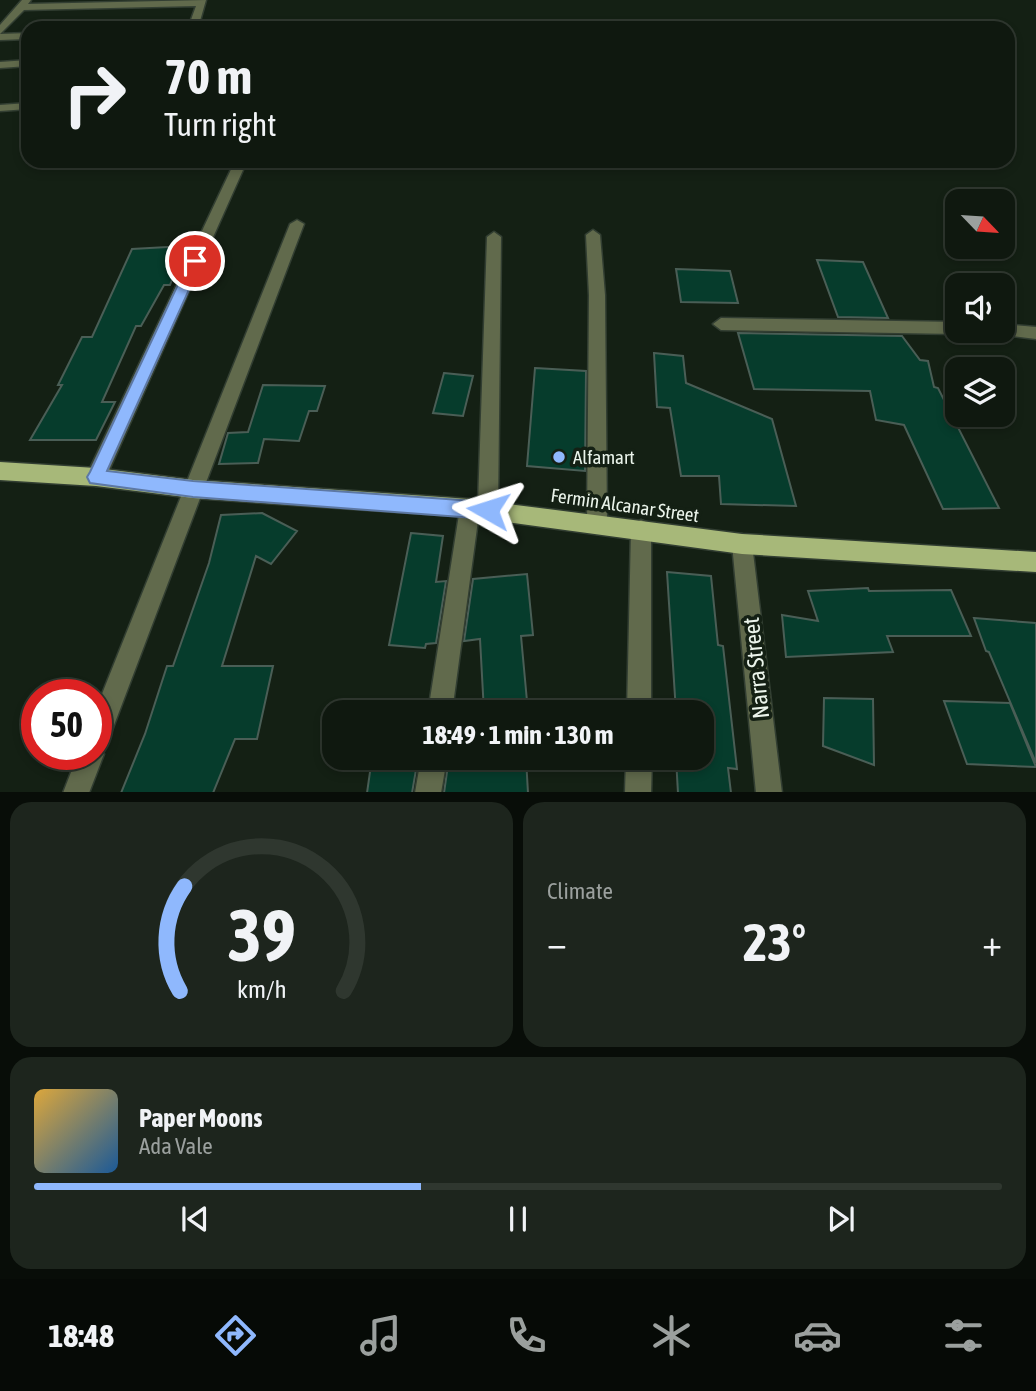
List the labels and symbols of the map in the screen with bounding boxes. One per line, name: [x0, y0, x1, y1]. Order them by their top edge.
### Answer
north arrow: [945, 189, 1015, 259]
pin: [165, 231, 225, 291]
place label: Alfamart: [573, 446, 635, 468]
marker: Alfamart: [551, 449, 567, 465]
position arrow: [451, 473, 525, 547]
street label: Fermin Alcanar Street: [550, 484, 700, 526]
street label: Narra Street: [738, 616, 774, 720]
speed limit sign: 50: [21, 679, 112, 770]

